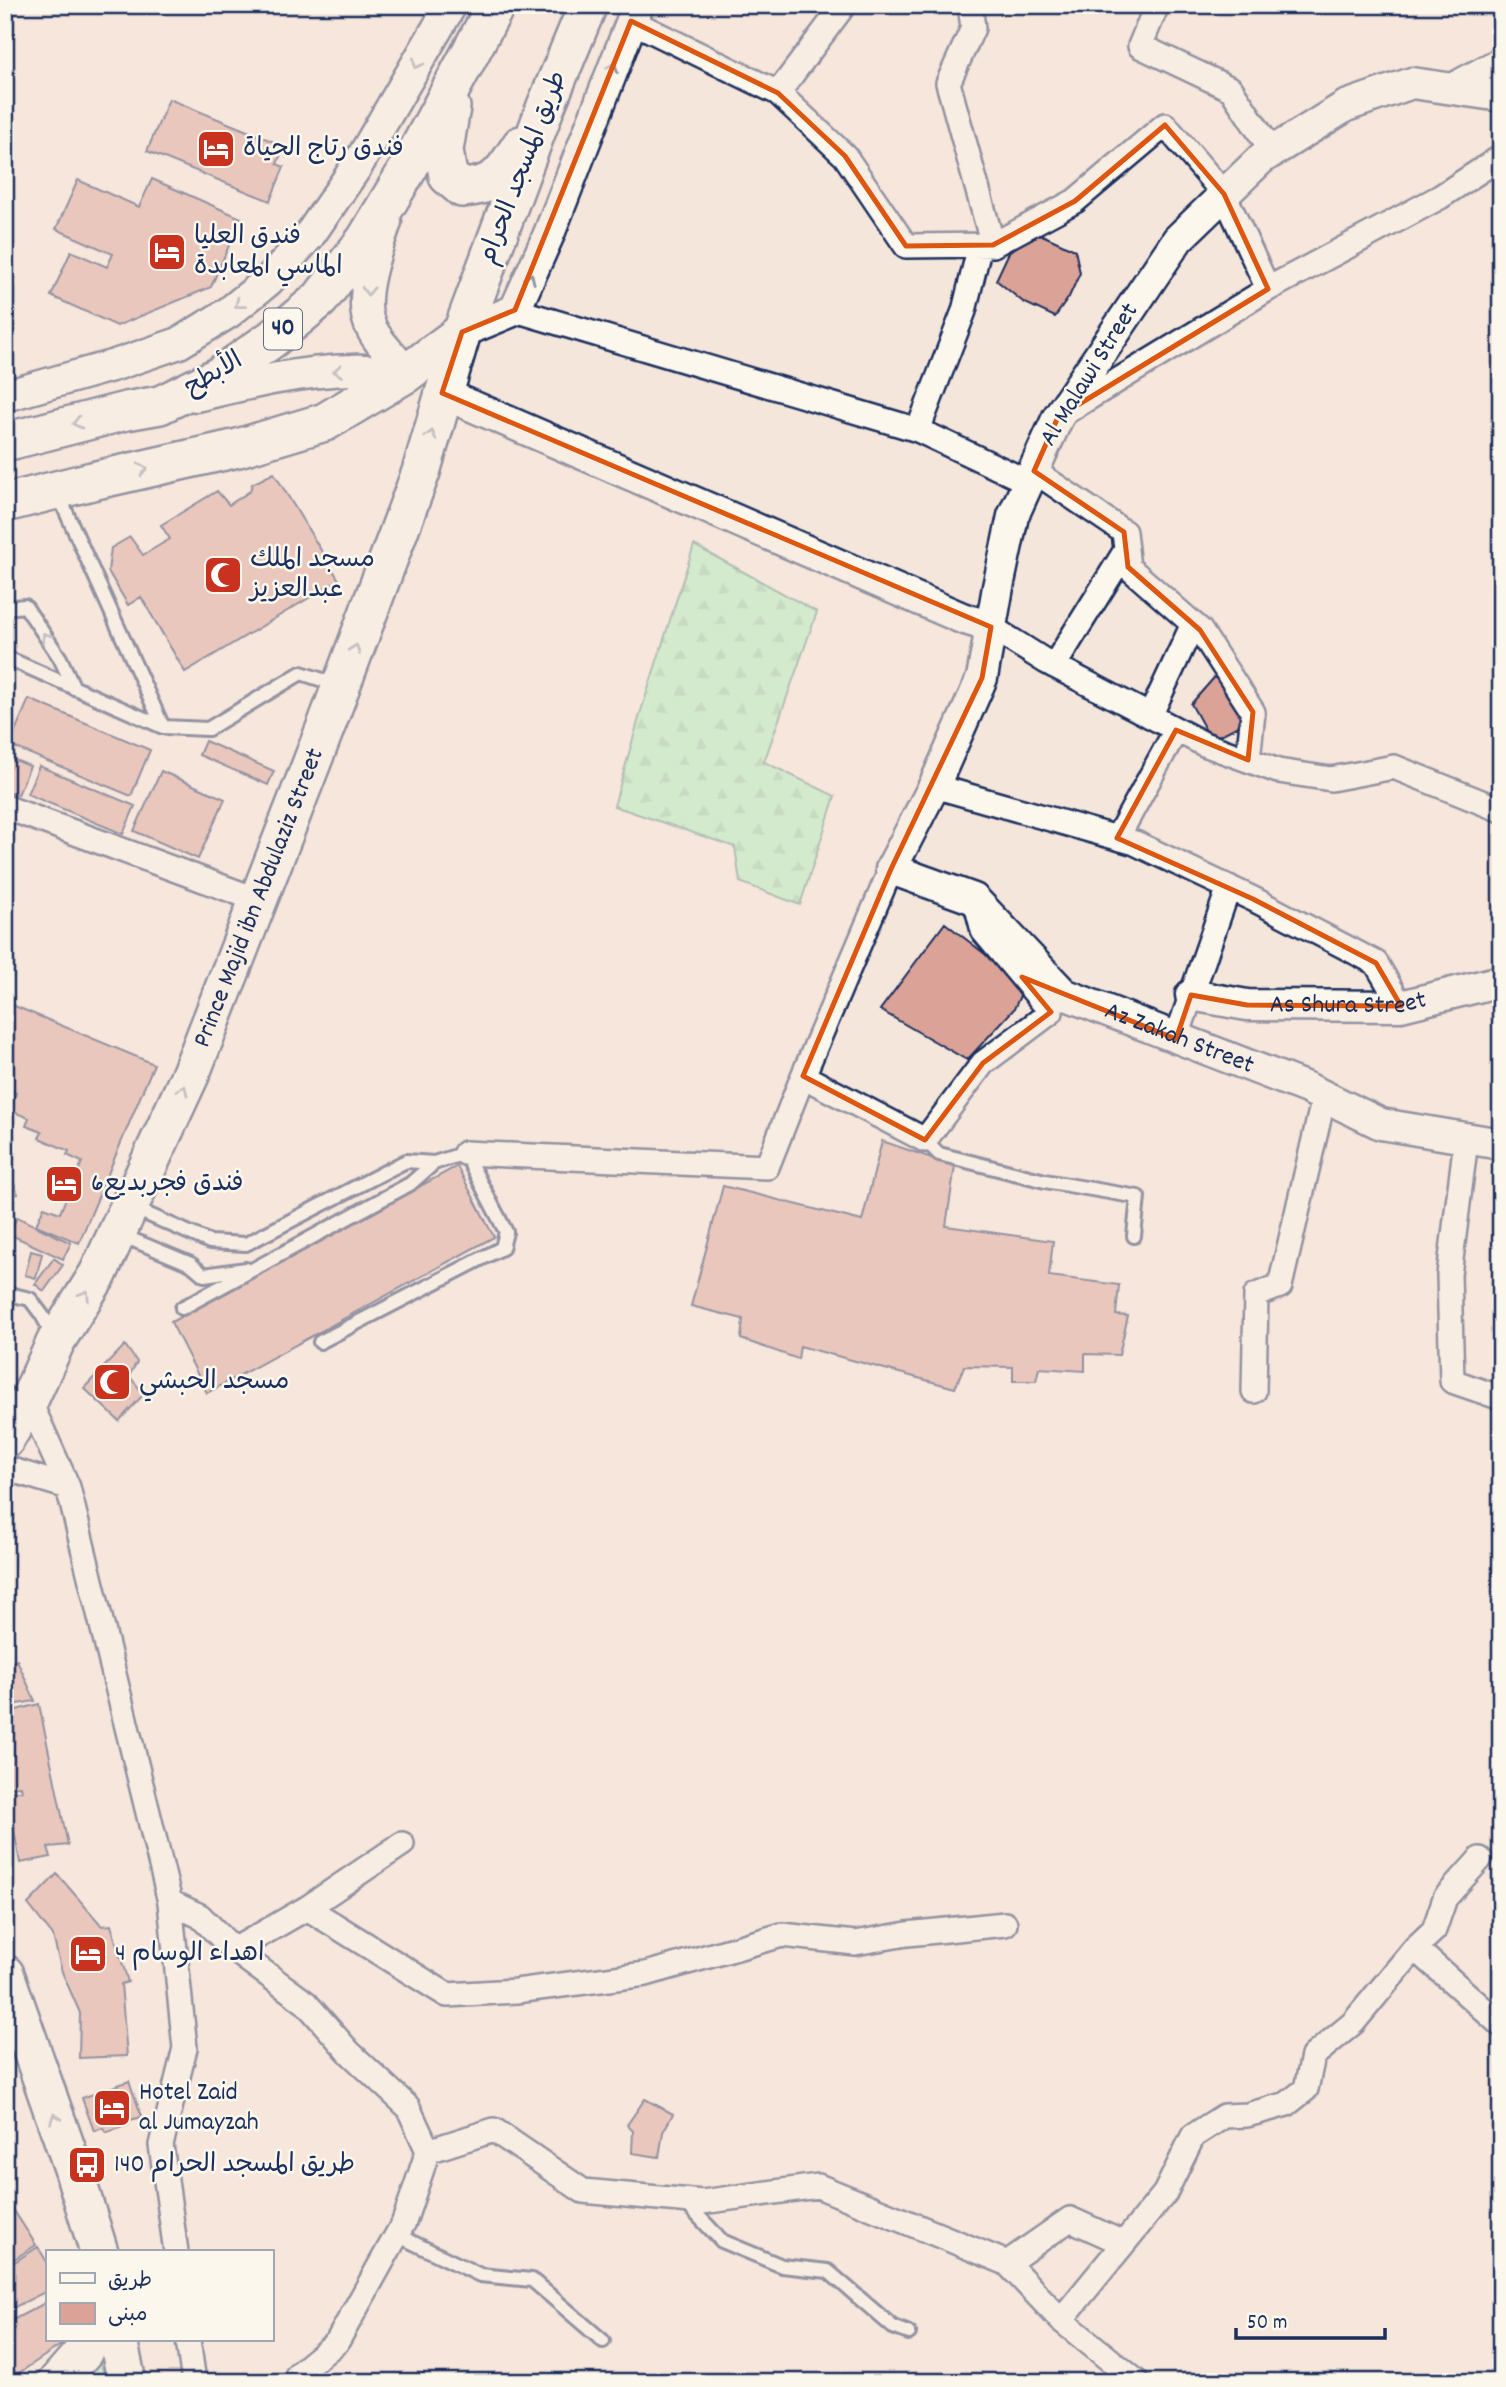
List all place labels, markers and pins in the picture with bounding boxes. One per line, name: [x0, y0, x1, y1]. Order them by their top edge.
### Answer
hotel icon: فندق رتاج الحياة: [195, 128, 237, 170]
place label: فندق رتاج الحياة: [243, 131, 404, 168]
place label: فندق العليا الماسي المعابدة: [194, 219, 343, 287]
hotel icon: فندق العليا الماسي المعابدة: [146, 231, 188, 273]
place label: مسجد الملك عبدالعزيز: [248, 542, 375, 609]
mosque icon: مسجد الملك عبدالعزيز: [202, 554, 244, 596]
hotel icon: فندق فجربديع6: [43, 1163, 85, 1205]
place label: فندق فجربديع6: [91, 1166, 244, 1203]
mosque icon: مسجد الحبشي: [91, 1361, 133, 1403]
place label: مسجد الحبشي: [139, 1364, 289, 1402]
hotel icon: اهداء الوسام 4: [67, 1933, 109, 1975]
place label: اهداء الوسام 4: [115, 1936, 264, 1973]
place label: Hotel Zaid al Jumayzah: [139, 2075, 259, 2142]
hotel icon: Hotel Zaid al Jumayzah: [91, 2087, 133, 2129]
bus stop icon: طريق المسجد الحرام 140: [66, 2144, 108, 2186]
place label: طريق المسجد الحرام 140: [114, 2147, 355, 2184]

